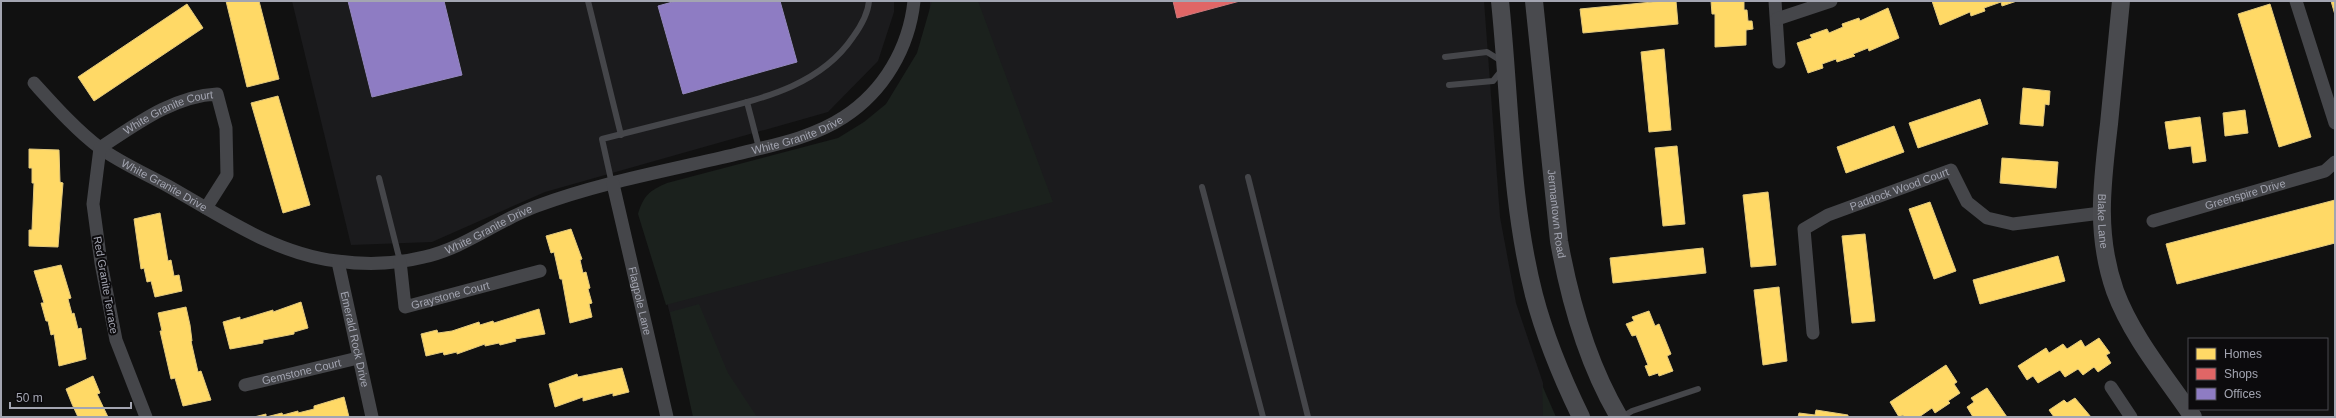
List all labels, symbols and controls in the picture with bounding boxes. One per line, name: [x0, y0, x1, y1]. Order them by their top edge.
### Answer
street label: White Granite Court: [121, 88, 214, 137]
street label: White Granite Drive: [750, 113, 845, 156]
street label: White Granite Drive: [119, 157, 209, 214]
street label: Paddock Wood Court: [1848, 165, 1950, 213]
street label: Jermantown Road: [1546, 169, 1568, 259]
street label: Greenspire Drive: [2204, 177, 2287, 212]
street label: Blake Lane: [2096, 193, 2110, 249]
street label: White Granite Drive: [443, 203, 534, 256]
street label: Red Granite Terrace: [92, 235, 120, 335]
street label: Flagpole Lane: [626, 266, 654, 336]
street label: Graystone Court: [410, 279, 491, 311]
street label: Emerald Rock Drive: [339, 290, 371, 388]
legend: [2188, 338, 2328, 410]
text: Homes: [2224, 347, 2262, 361]
street label: Gemstone Court: [261, 356, 342, 387]
text: Shops: [2224, 367, 2258, 381]
scale bar: [10, 384, 131, 410]
text: Offices: [2224, 387, 2261, 401]
text: 50 m: [16, 391, 43, 405]

